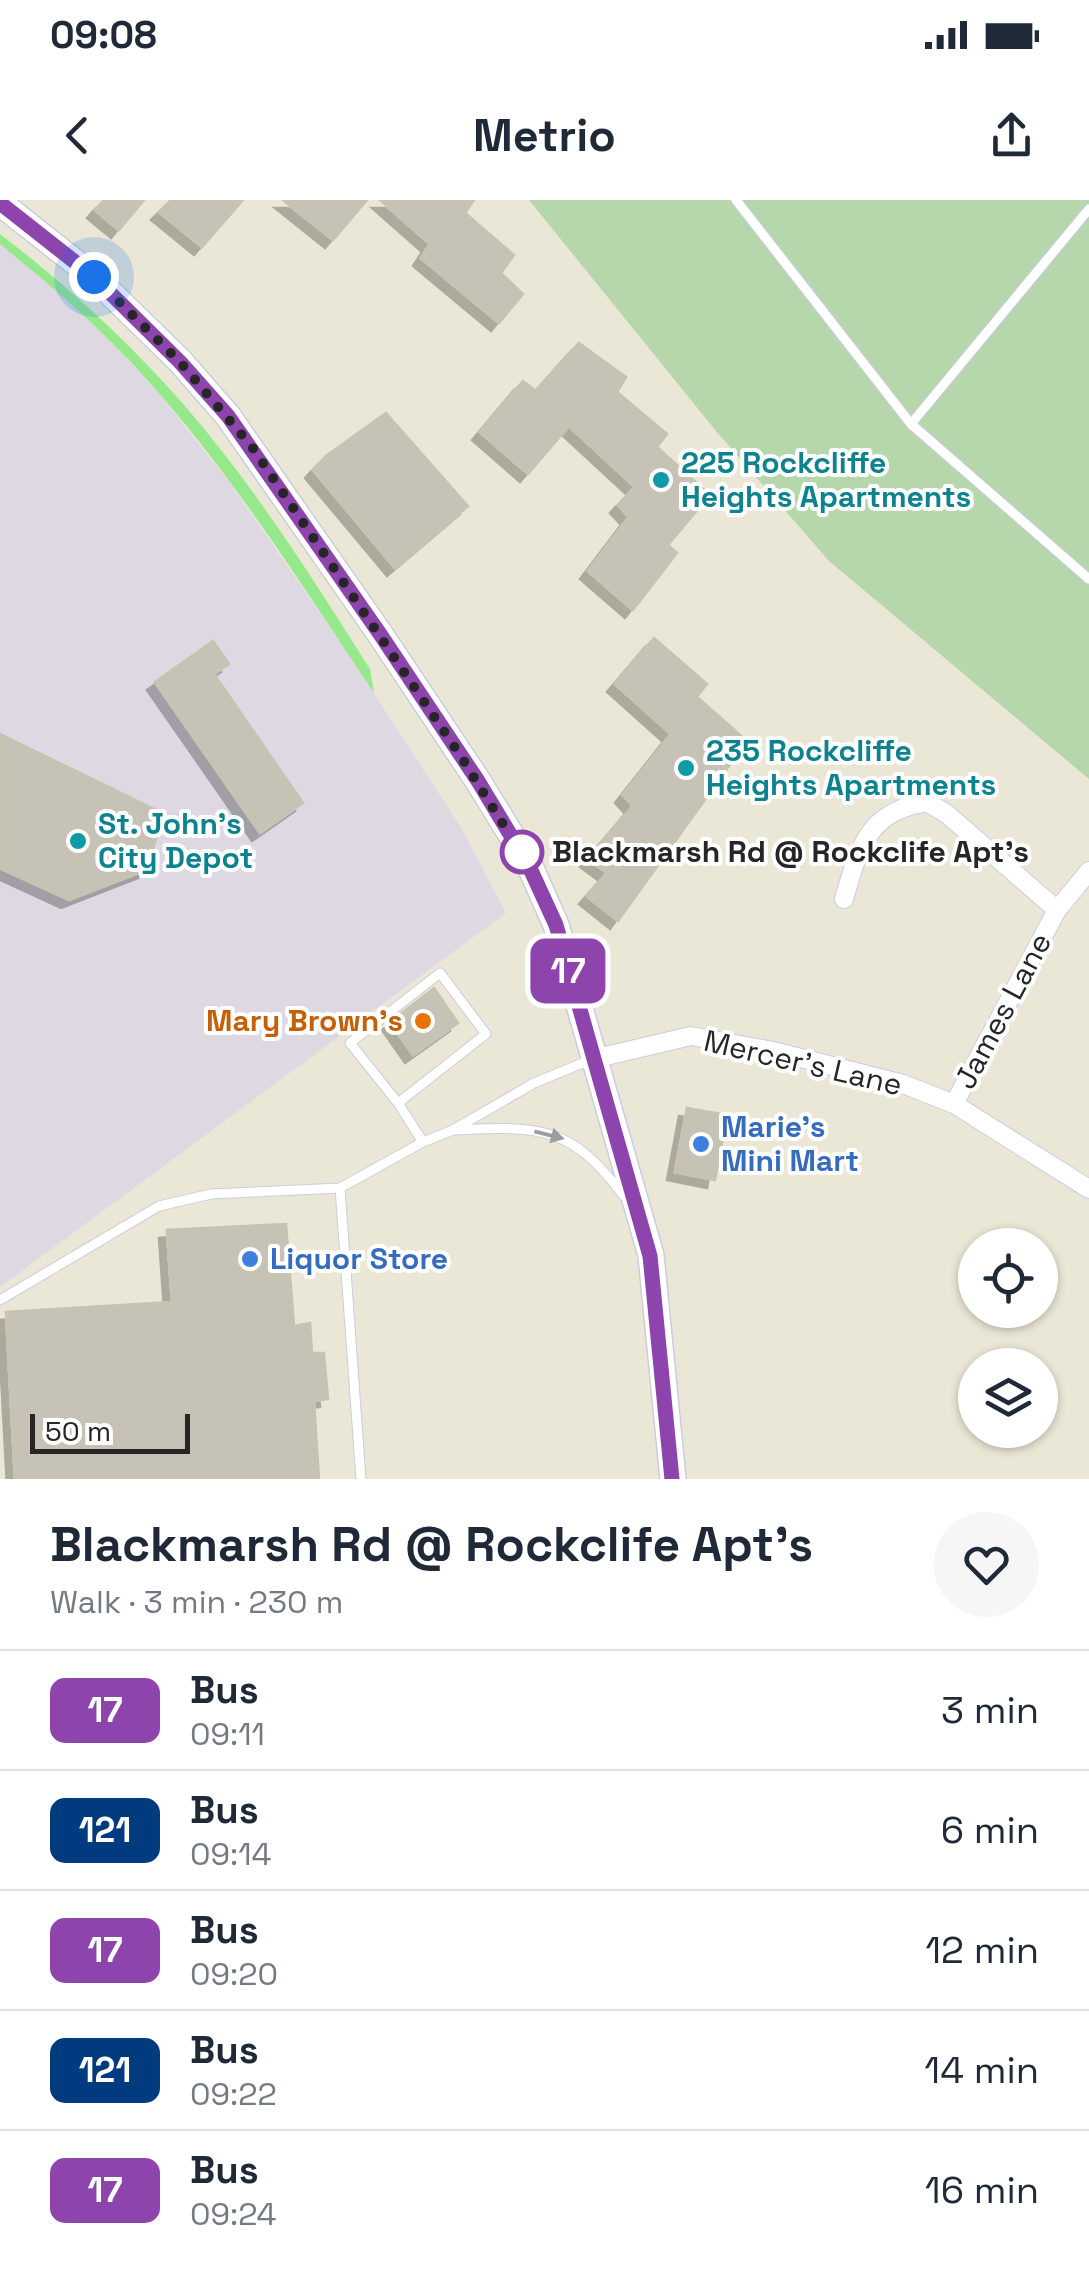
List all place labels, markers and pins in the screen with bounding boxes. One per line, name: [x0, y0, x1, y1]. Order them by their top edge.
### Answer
place label: 225 Rockcliffe Heights Apartments: [681, 443, 971, 516]
marker: 225 Rockcliffe Heights Apartments: [650, 469, 672, 491]
place label: 235 Rockcliffe Heights Apartments: [706, 731, 996, 804]
marker: 235 Rockcliffe Heights Apartments: [675, 757, 697, 779]
place label: St. John's City Depot: [98, 804, 253, 877]
marker: St. John's City Depot: [67, 830, 89, 852]
marker: Blackmarsh Rd @ Rockclife Apt's: [501, 831, 543, 873]
place label: Blackmarsh Rd @ Rockclife Apt's: [552, 832, 1029, 871]
place label: Mary Brown's: [206, 1001, 403, 1040]
marker: Mary Brown's: [412, 1010, 434, 1032]
place label: Marie's Mini Mart: [721, 1107, 859, 1180]
marker: Marie's Mini Mart: [690, 1133, 712, 1155]
place label: Liquor Store: [270, 1239, 448, 1278]
marker: Liquor Store: [239, 1248, 261, 1270]

